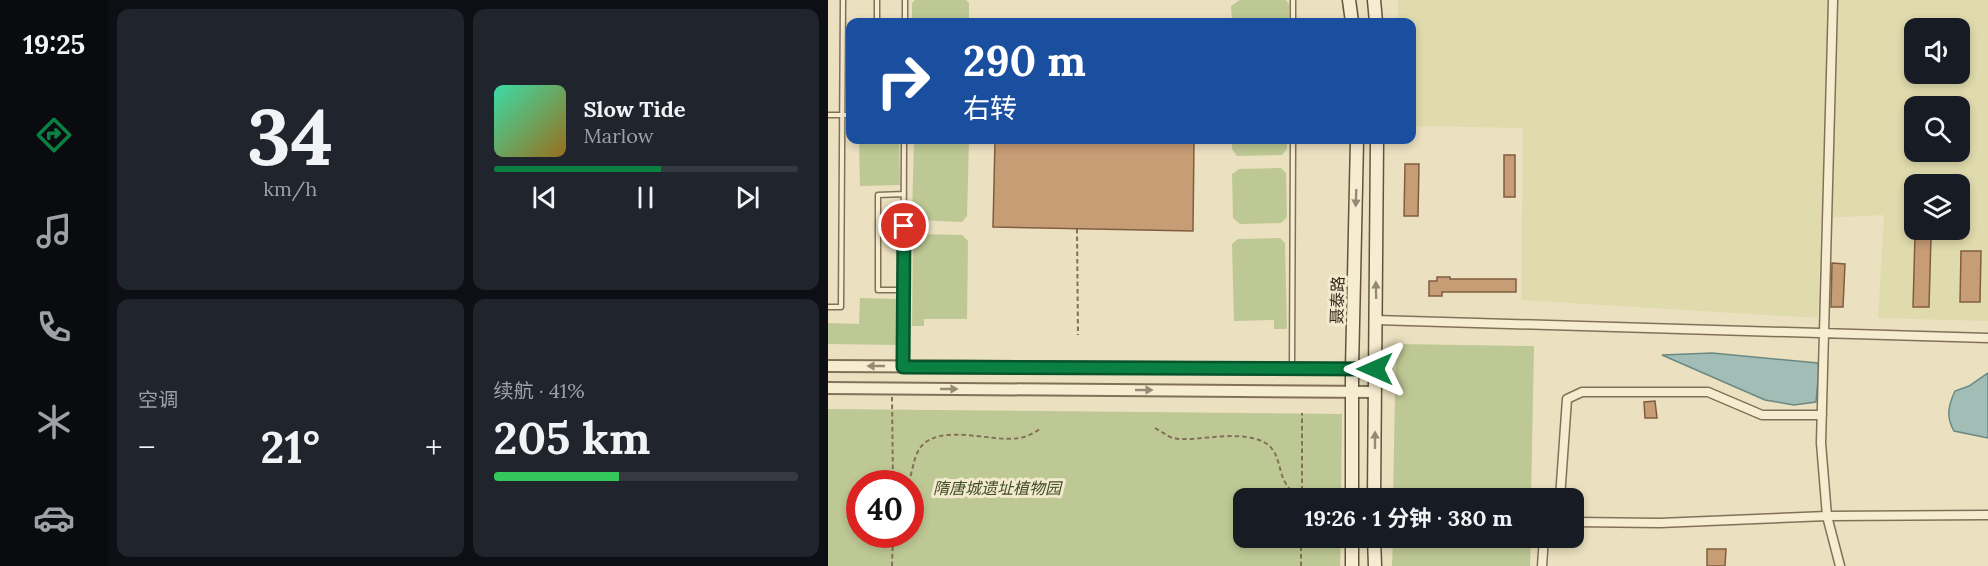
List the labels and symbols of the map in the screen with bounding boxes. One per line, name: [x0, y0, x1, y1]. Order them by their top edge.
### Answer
one-way arrow: [1352, 188, 1361, 207]
pin: [878, 200, 929, 251]
street label: 聂泰路: [1326, 276, 1348, 324]
one-way arrow: [1371, 280, 1381, 299]
position arrow: [1343, 337, 1407, 401]
one-way arrow: [866, 361, 885, 371]
one-way arrow: [940, 384, 959, 394]
one-way arrow: [1135, 385, 1154, 395]
one-way arrow: [1370, 430, 1380, 449]
speed limit sign: 40: [846, 470, 924, 548]
park label: 隋唐城遗址植物园: [933, 478, 1063, 498]

